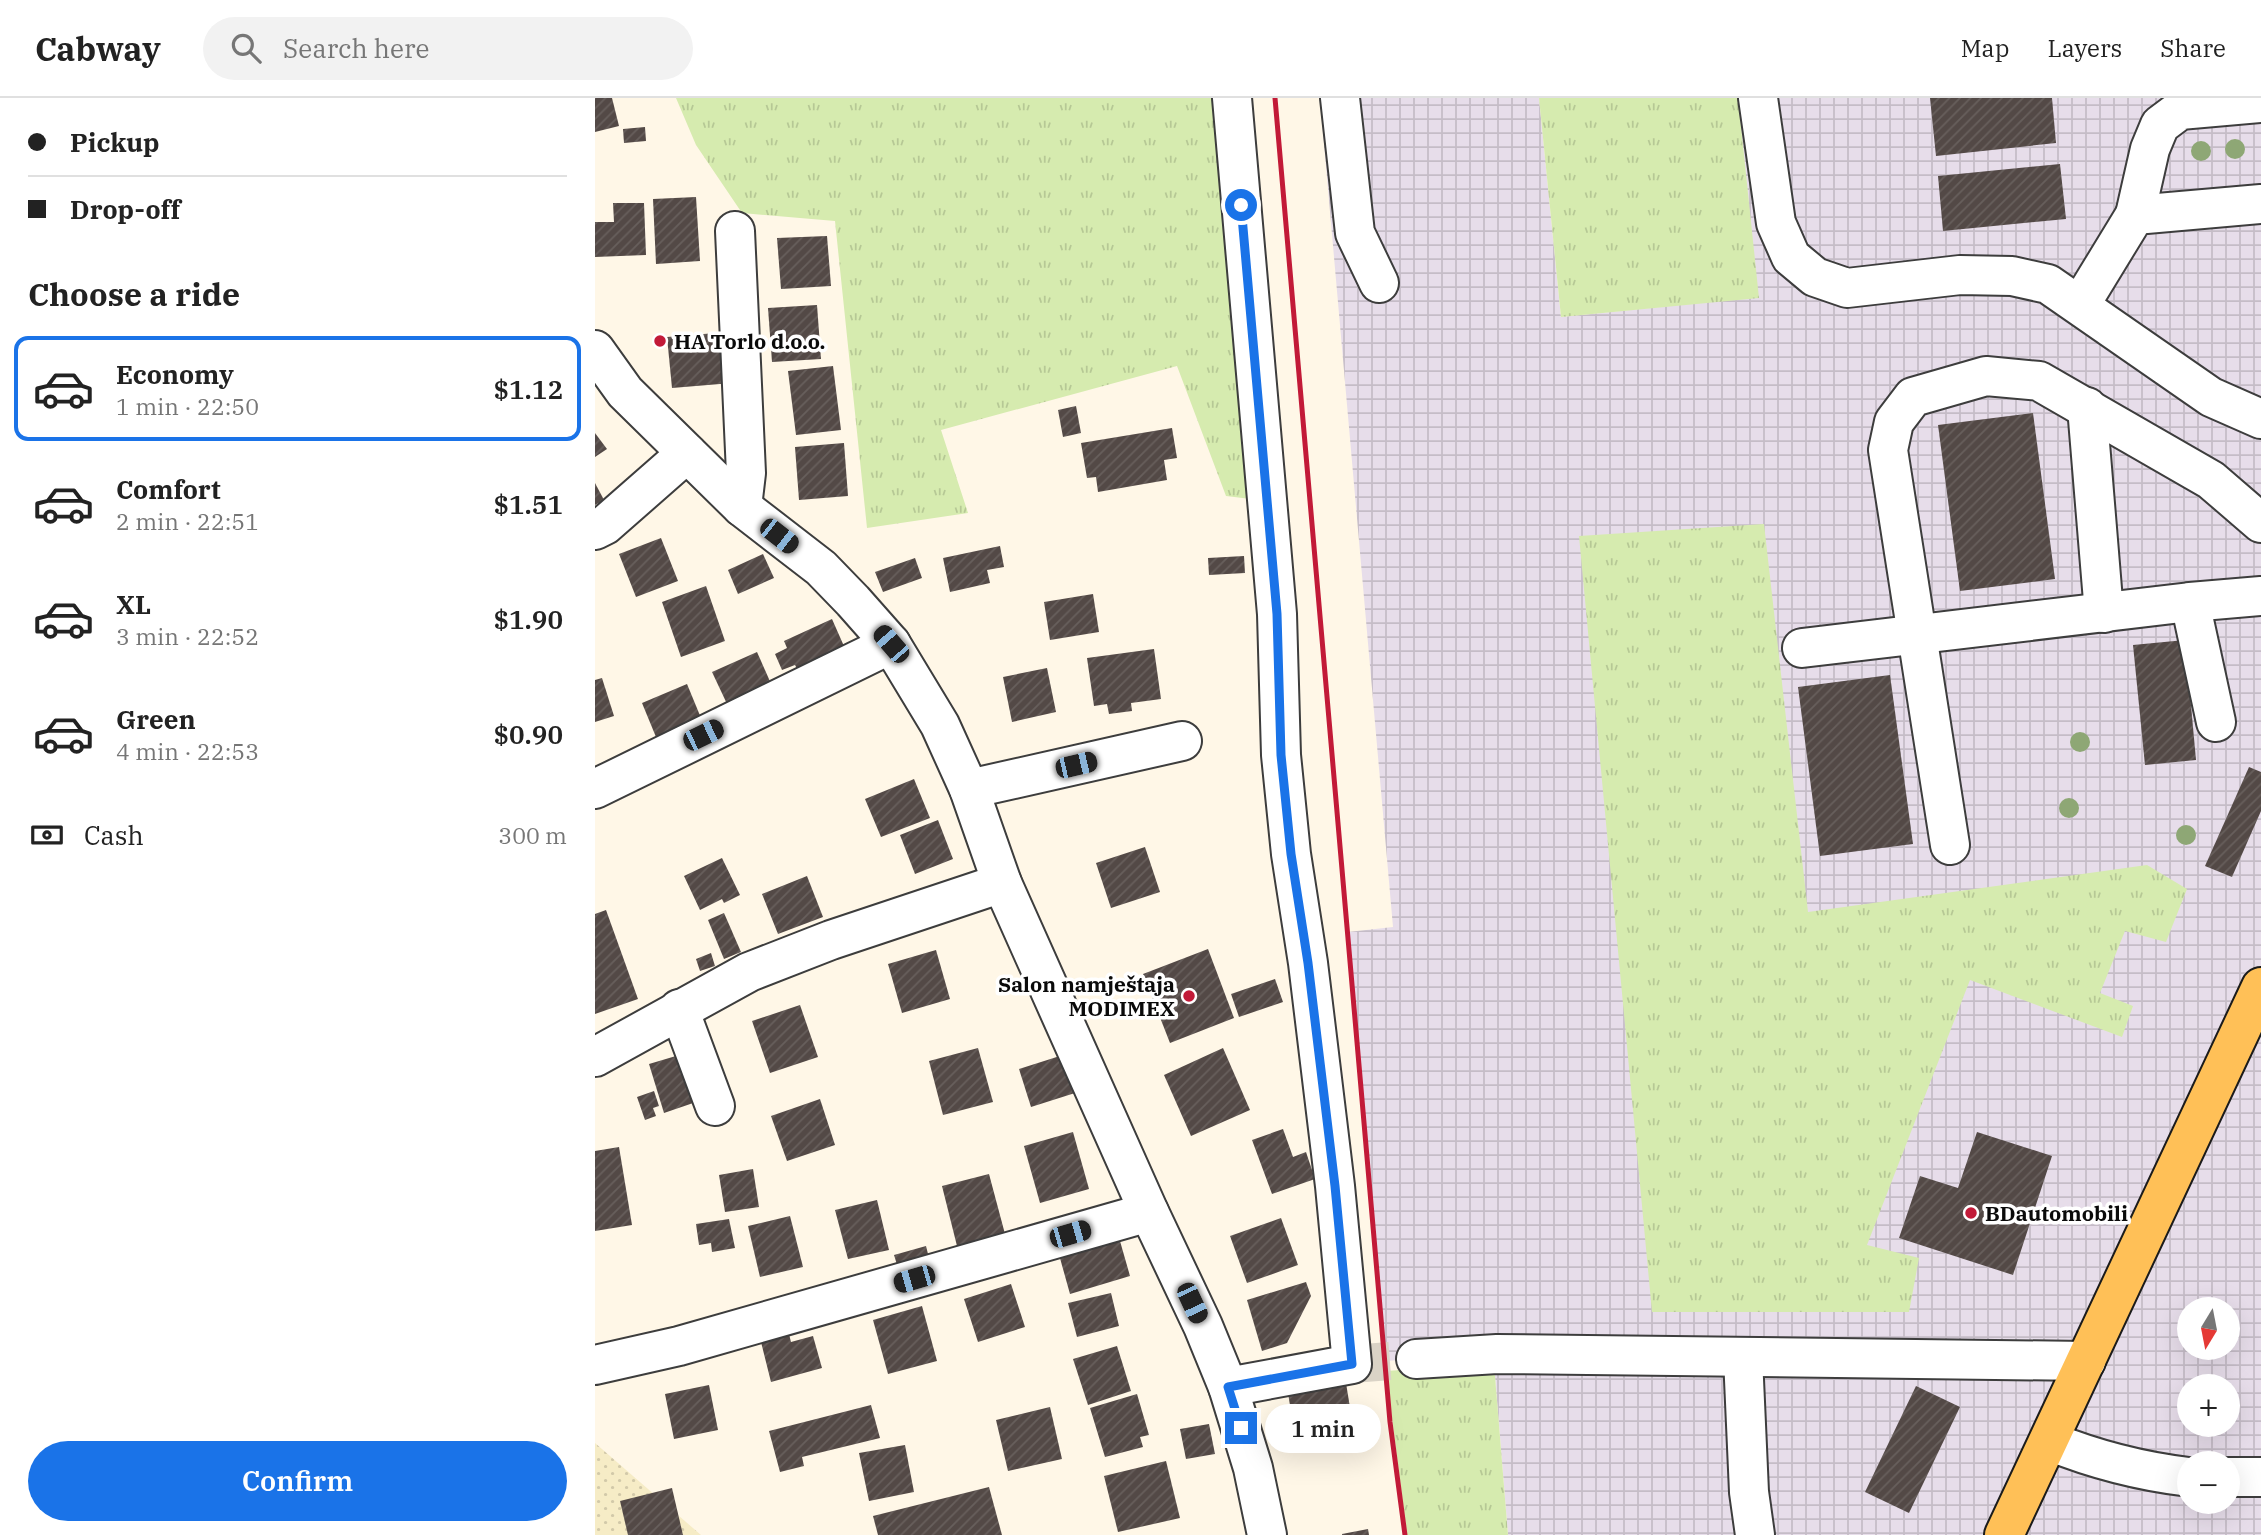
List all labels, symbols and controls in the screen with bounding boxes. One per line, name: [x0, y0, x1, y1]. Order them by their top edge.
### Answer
search box: [203, 17, 693, 80]
text: Cabway: [35, 27, 161, 70]
icon: search: [227, 29, 265, 67]
text: Search here: [283, 31, 429, 65]
text: Map: [1961, 32, 2009, 64]
text: Layers: [2047, 32, 2122, 64]
text: Share: [2160, 32, 2226, 64]
text: Pickup: [70, 125, 160, 159]
route start: [1225, 189, 1257, 221]
text: Drop-off: [70, 192, 181, 226]
text: Choose a ride: [28, 273, 240, 315]
place label: HA Torlo d.o.o.: [674, 327, 826, 355]
marker: HA Torlo d.o.o.: [652, 333, 668, 349]
icon: car: [32, 357, 95, 420]
text: Economy: [116, 357, 234, 391]
text: $1.12: [494, 372, 563, 406]
text: 1 min · 22:50: [116, 391, 259, 421]
icon: car: [32, 472, 95, 535]
text: Comfort: [116, 472, 221, 506]
text: $1.51: [494, 487, 563, 521]
text: 2 min · 22:51: [116, 506, 259, 536]
car: [756, 515, 803, 557]
icon: car: [32, 587, 95, 650]
text: XL: [116, 587, 151, 621]
text: $1.90: [494, 602, 563, 636]
text: 3 min · 22:52: [116, 621, 259, 651]
car: [870, 621, 913, 667]
icon: car: [32, 702, 95, 765]
text: Green: [116, 702, 196, 736]
car: [680, 716, 727, 754]
text: $0.90: [494, 717, 563, 751]
text: 4 min · 22:53: [116, 736, 259, 766]
car: [1054, 750, 1099, 780]
icon: cash: [28, 816, 66, 854]
text: Cash: [84, 818, 144, 852]
text: 300 m: [498, 820, 567, 850]
place label: Salon namještaja MODIMEX: [998, 970, 1175, 1022]
marker: Salon namještaja MODIMEX: [1181, 988, 1197, 1004]
place label: BDautomobili: [1985, 1199, 2128, 1227]
marker: BDautomobili: [1963, 1205, 1979, 1221]
car: [1047, 1218, 1094, 1250]
car: [891, 1263, 938, 1295]
car: [1174, 1280, 1211, 1326]
north arrow: [2177, 1297, 2240, 1360]
map controls: [2177, 1297, 2240, 1514]
button: +: [2177, 1374, 2240, 1437]
callout: 1 min: [1265, 1404, 1381, 1452]
route end: [1225, 1412, 1257, 1444]
text: 1 min: [1291, 1413, 1355, 1443]
button: Confirm: [28, 1441, 567, 1521]
button: −: [2177, 1451, 2240, 1514]

